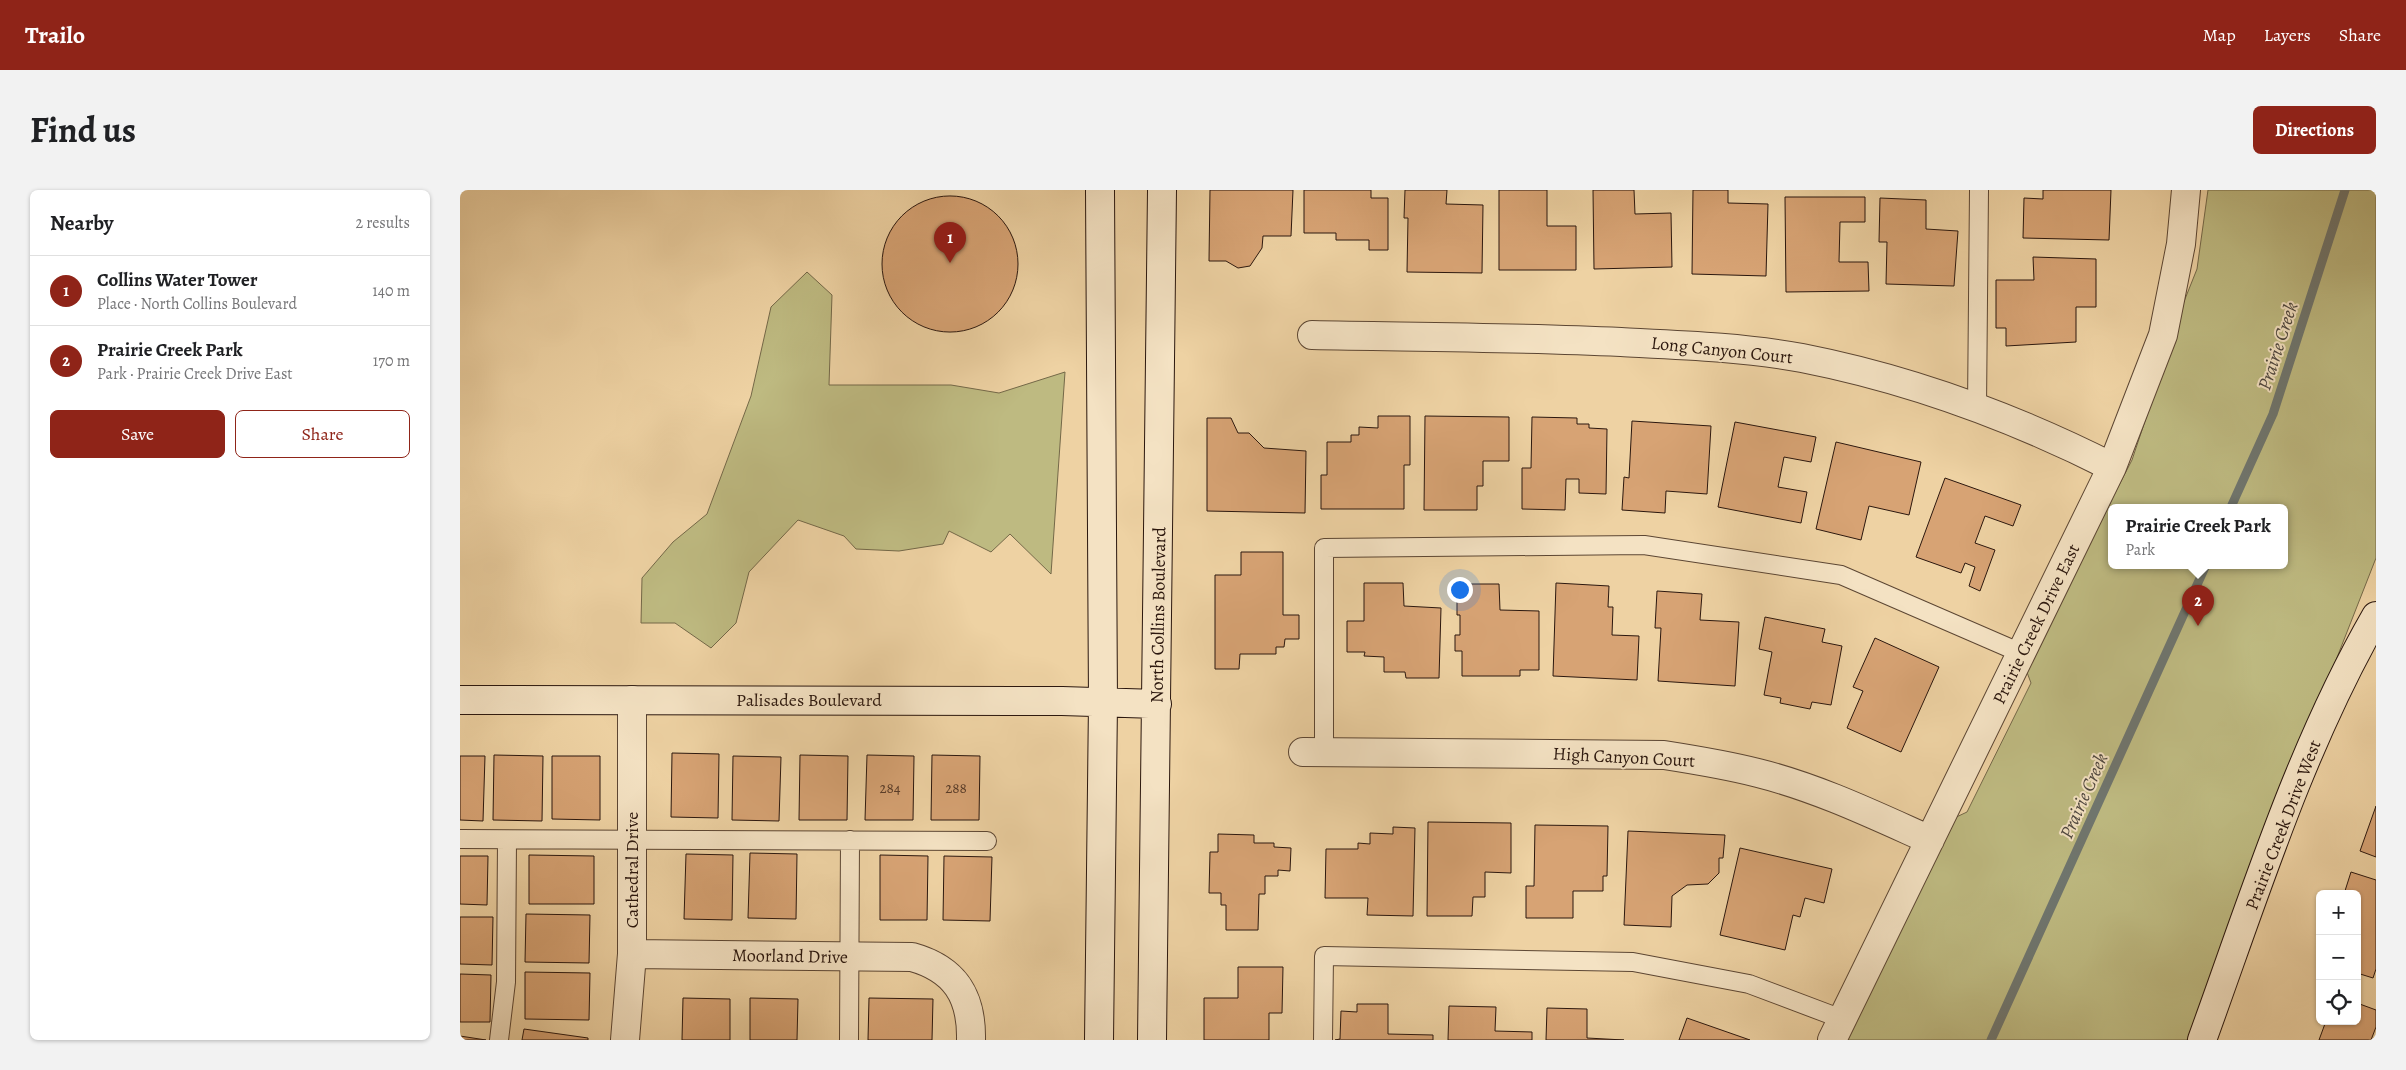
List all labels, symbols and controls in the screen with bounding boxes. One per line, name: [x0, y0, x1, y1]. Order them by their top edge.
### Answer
text: Trailo: [25, 19, 85, 51]
text: Map: [2203, 23, 2236, 47]
text: Layers: [2264, 23, 2311, 47]
text: Share: [2339, 23, 2381, 47]
text: Find us: [30, 106, 136, 154]
button: Directions: [2253, 106, 2376, 154]
text: Nearby: [50, 209, 113, 237]
text: 2 results: [355, 212, 410, 234]
pin: 1: [934, 222, 966, 263]
text: Collins Water Tower: [97, 267, 258, 293]
text: 1: [63, 280, 69, 302]
text: 140 m: [372, 280, 410, 302]
text: Place · North Collins Boulevard: [97, 293, 297, 315]
water label: Prairie Creek: [2252, 299, 2304, 393]
street label: Long Canyon Court: [1650, 331, 1794, 369]
text: Prairie Creek Park: [97, 337, 243, 363]
text: 2: [62, 350, 70, 372]
text: 170 m: [373, 350, 410, 372]
text: Park · Prairie Creek Drive East: [97, 363, 293, 385]
button: Save: [50, 410, 225, 458]
button: Share: [235, 410, 410, 458]
popup: [2108, 504, 2288, 569]
text: Prairie Creek Park: [2125, 513, 2271, 539]
street label: North Collins Boulevard: [1144, 526, 1172, 703]
text: Park: [2125, 539, 2155, 561]
street label: Prairie Creek Drive East: [1987, 540, 2085, 708]
your location: [1447, 577, 1473, 603]
pin: 2: [2182, 585, 2214, 626]
street label: Palisades Boulevard: [736, 688, 882, 712]
street label: Prairie Creek Drive West: [2239, 736, 2327, 914]
street label: High Canyon Court: [1552, 741, 1696, 773]
water label: Prairie Creek: [2054, 749, 2114, 843]
house number: 284: [879, 778, 901, 798]
house number: 288: [945, 778, 967, 798]
street label: Cathedral Drive: [620, 812, 644, 928]
map controls: [2316, 890, 2361, 1025]
button: +: [2316, 890, 2361, 935]
button: −: [2316, 935, 2361, 980]
street label: Moorland Drive: [732, 943, 848, 969]
button: locate: [2316, 980, 2361, 1025]

